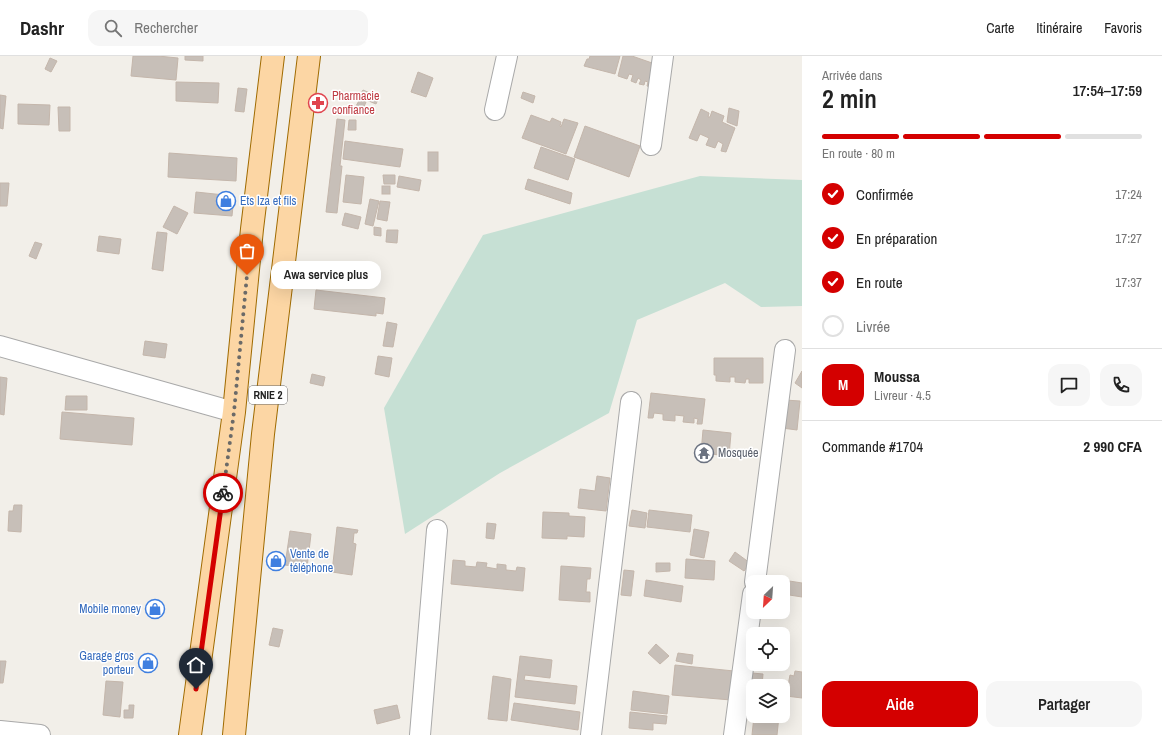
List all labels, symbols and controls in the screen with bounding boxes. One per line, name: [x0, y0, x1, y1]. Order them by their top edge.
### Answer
search box: [88, 10, 368, 46]
text: Dashr: [20, 15, 64, 41]
icon: search: [102, 17, 124, 39]
text: Rechercher: [134, 17, 198, 38]
text: Carte: [986, 19, 1014, 37]
text: Itinéraire: [1036, 19, 1082, 37]
text: Favoris: [1104, 19, 1142, 37]
text: Arrivée dans: [822, 67, 882, 84]
text: 17:54–17:59: [1073, 80, 1142, 101]
text: 2 min: [822, 81, 877, 116]
place label: Pharmacie confiance: [332, 88, 380, 118]
pharmacy icon: Pharmacie confiance: [307, 92, 329, 114]
text: En route · 80 m: [822, 145, 895, 162]
icon: check: [822, 183, 844, 205]
text: Confirmée: [856, 184, 913, 205]
text: 17:24: [1115, 186, 1142, 203]
shop icon: Ets Iza et fils: [215, 190, 237, 212]
place label: Ets Iza et fils: [240, 193, 296, 209]
icon: check: [822, 227, 844, 249]
text: En préparation: [856, 228, 937, 249]
text: 17:27: [1115, 230, 1142, 247]
pin: [230, 234, 264, 275]
icon: bag: [236, 240, 258, 262]
callout: Awa service plus: [271, 261, 381, 289]
text: Awa service plus: [284, 266, 368, 283]
icon: check: [822, 271, 844, 293]
text: En route: [856, 272, 903, 293]
text: 17:37: [1115, 274, 1142, 291]
text: Livrée: [856, 316, 890, 337]
button: chat: [1048, 364, 1090, 406]
button: phone: [1100, 364, 1142, 406]
text: Moussa: [874, 366, 920, 387]
text: M: [838, 374, 848, 395]
road number: RNIE 2: [249, 386, 287, 404]
text: Livreur · 4.5: [874, 387, 931, 404]
text: Commande #1704: [822, 436, 923, 457]
text: 2 990 CFA: [1083, 436, 1142, 457]
temple icon: Mosquée: [693, 442, 715, 464]
place label: Mosquée: [718, 445, 758, 461]
courier: [203, 473, 243, 513]
icon: bike: [212, 482, 234, 504]
place label: Vente de téléphone: [290, 546, 333, 576]
shop icon: Vente de téléphone: [265, 550, 287, 572]
north arrow: [746, 575, 790, 619]
map controls: [746, 575, 790, 723]
shop icon: Mobile money: [144, 598, 166, 620]
place label: Mobile money: [79, 601, 141, 617]
button: locate: [746, 627, 790, 671]
place label: Garage gros porteur: [79, 648, 135, 678]
pin: [179, 648, 213, 689]
shop icon: Garage gros porteur: [137, 652, 159, 674]
icon: home: [185, 654, 207, 676]
button: layers: [746, 679, 790, 723]
button: Aide: [822, 681, 978, 727]
button: Partager: [986, 681, 1142, 727]

